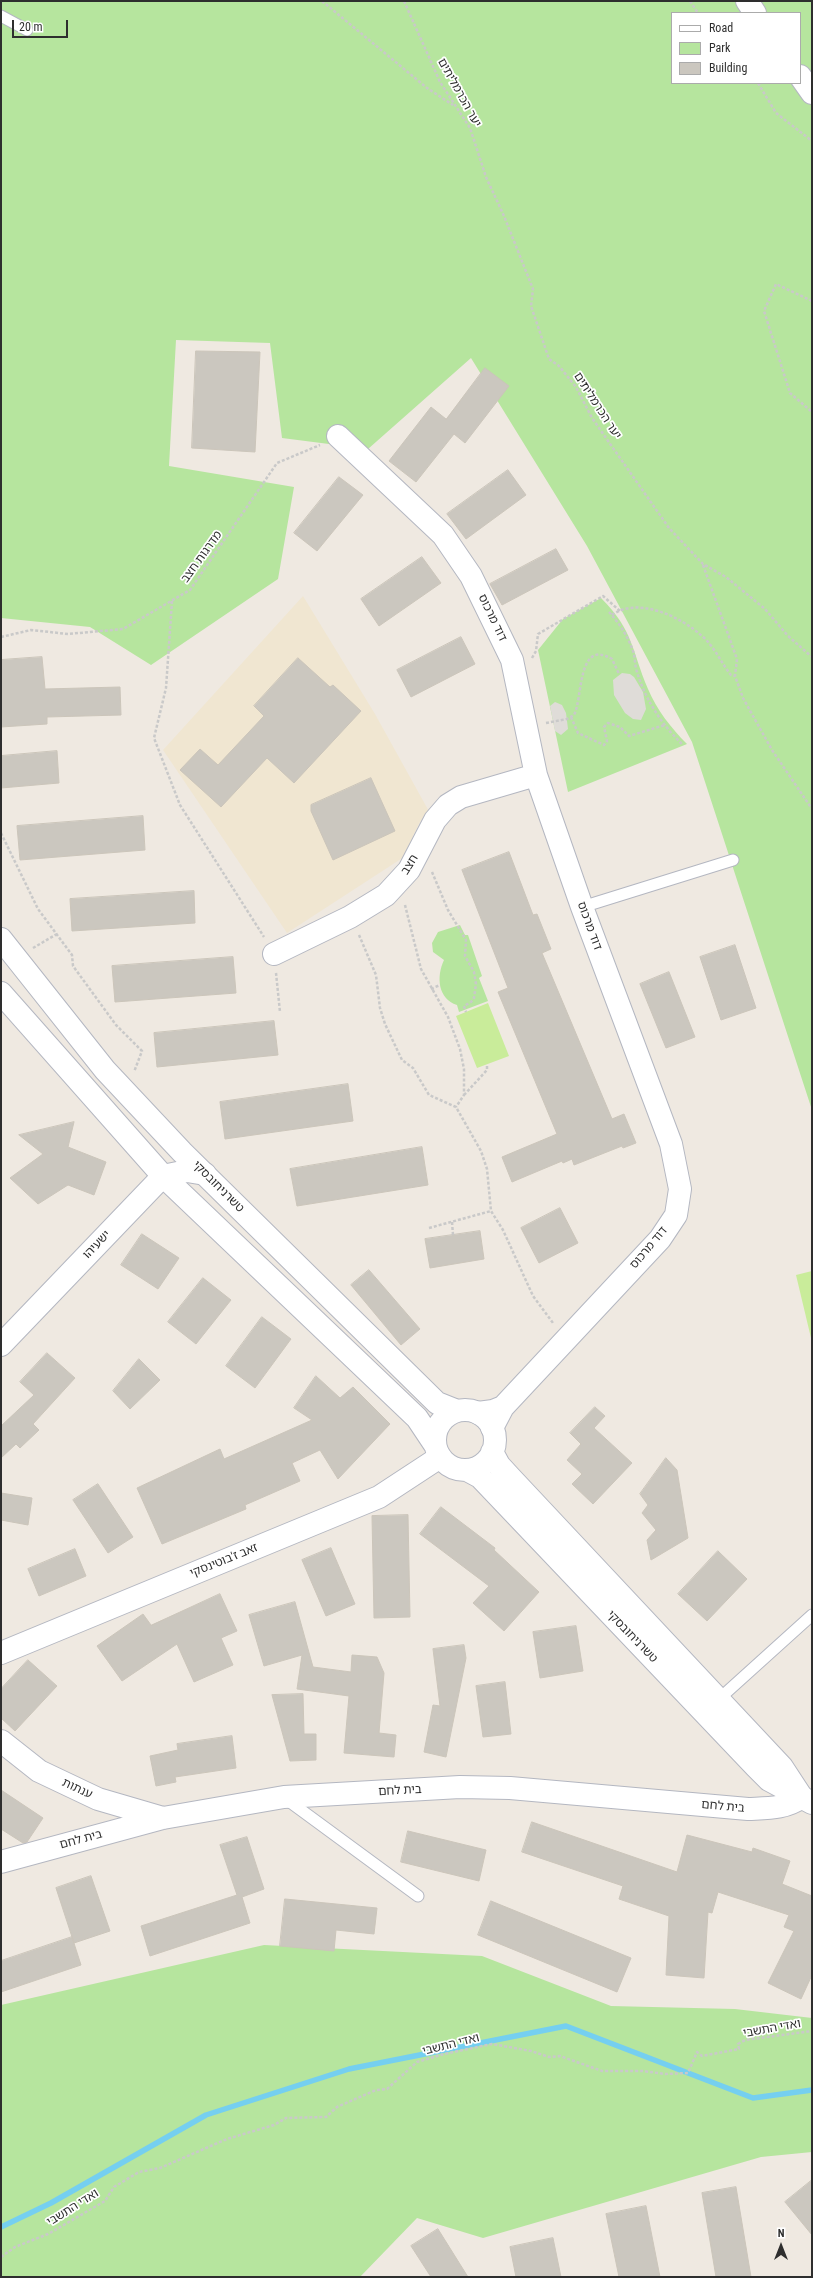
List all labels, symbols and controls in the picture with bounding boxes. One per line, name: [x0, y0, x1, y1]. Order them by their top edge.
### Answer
scale bar: [14, 12, 70, 38]
legend: [671, 12, 801, 84]
text: 20 m: [19, 20, 43, 34]
text: Road: [709, 21, 733, 35]
text: Park: [709, 41, 730, 55]
street label: יער הכרמליתים: [434, 56, 484, 130]
text: Building: [709, 61, 747, 75]
street label: יער הכרמליתים: [570, 370, 624, 442]
street label: מדרגות חצב: [178, 528, 226, 586]
street label: דוד מרכוס: [474, 592, 510, 644]
street label: חצב: [398, 852, 422, 878]
street label: דוד מרכוס: [574, 900, 604, 952]
street label: טשרניחובסקי: [189, 1158, 247, 1216]
street label: דוד מרכוס: [627, 1224, 671, 1272]
street label: ישעיהו: [80, 1228, 114, 1262]
street label: זאב ז'בוטינסקי: [188, 1541, 260, 1581]
street label: טשרניחובסקי: [604, 1608, 660, 1666]
street label: ענתות: [60, 1776, 94, 1802]
street label: בית לחם: [378, 1783, 422, 1799]
street label: בית לחם: [701, 1798, 745, 1816]
street label: בית לחם: [58, 1827, 104, 1853]
street label: ואדי התשבי: [742, 2017, 802, 2041]
street label: ואדי התשבי: [421, 2031, 481, 2059]
street label: ואדי התשבי: [44, 2186, 102, 2230]
north arrow: [761, 2226, 801, 2266]
text: N: [778, 2227, 784, 2240]

